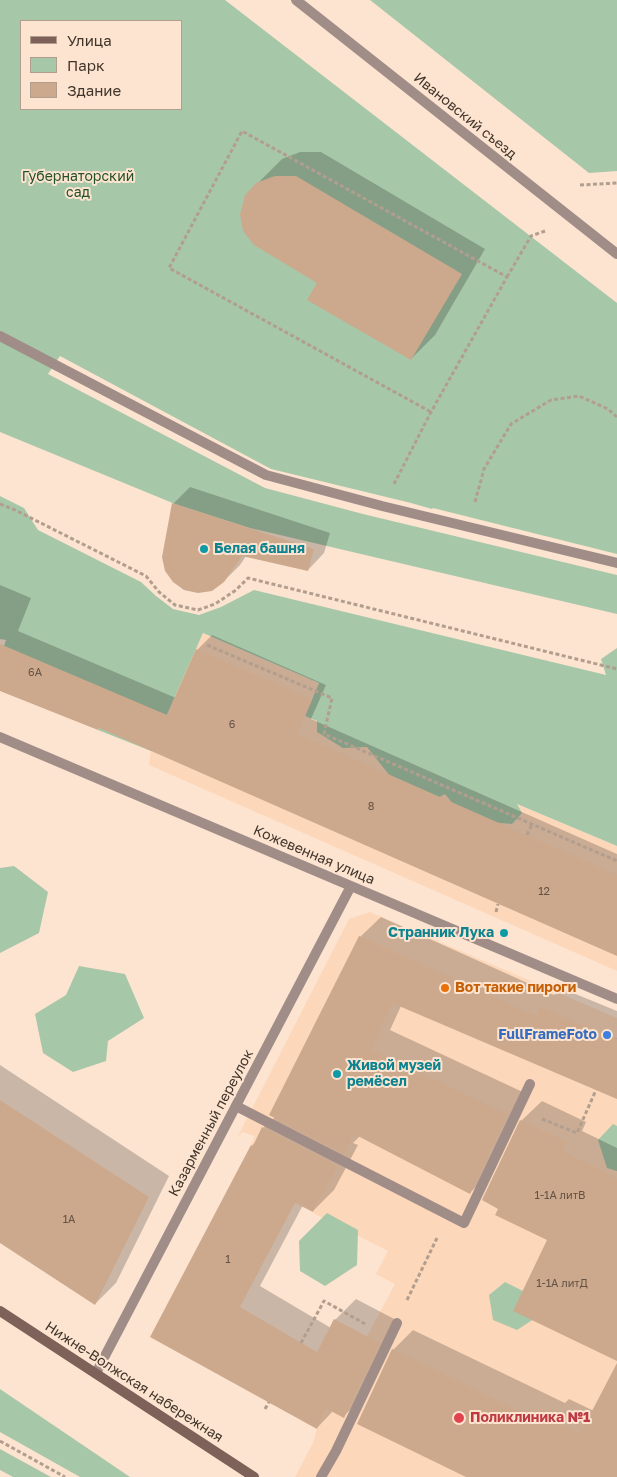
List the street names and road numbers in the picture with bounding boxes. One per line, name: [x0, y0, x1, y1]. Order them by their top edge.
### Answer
street label: Ивановский съезд: [410, 69, 520, 163]
street label: Кожевенная улица: [251, 822, 377, 888]
street label: Казарменный переулок: [165, 1047, 257, 1199]
street label: Нижне-Волжская набережная: [42, 1318, 226, 1446]

